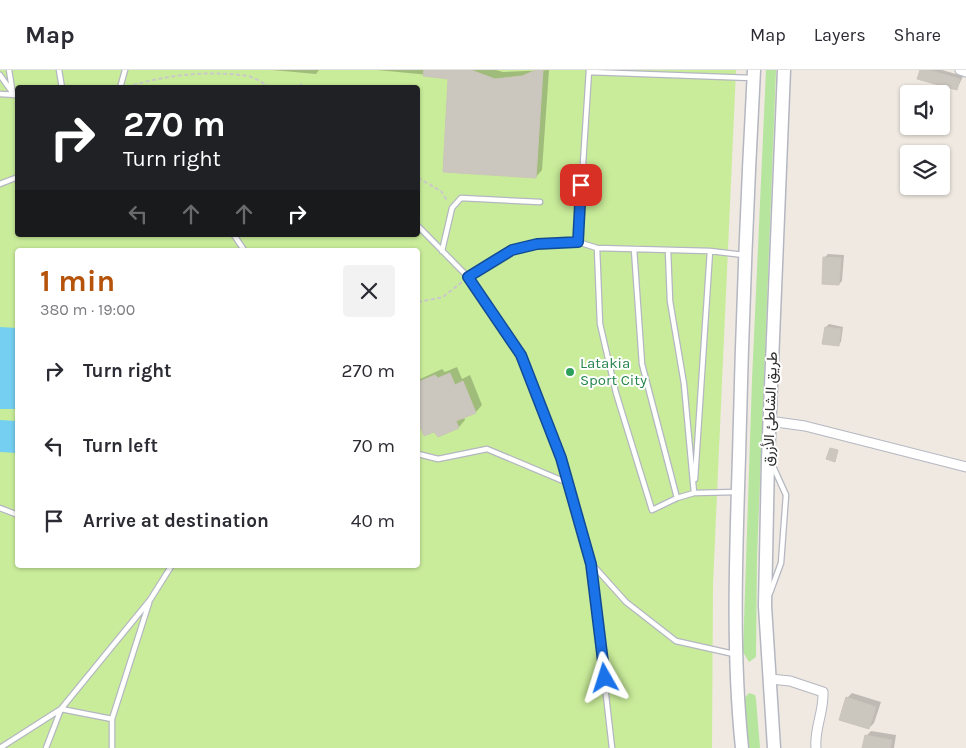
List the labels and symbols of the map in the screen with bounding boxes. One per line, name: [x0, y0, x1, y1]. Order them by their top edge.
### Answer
pin: [560, 164, 602, 206]
street label: طريق الشاطئ الأزرق: [759, 351, 782, 467]
place label: Latakia Sport City: [580, 354, 647, 389]
marker: Latakia Sport City: [564, 366, 576, 378]
position arrow: [578, 651, 630, 703]

